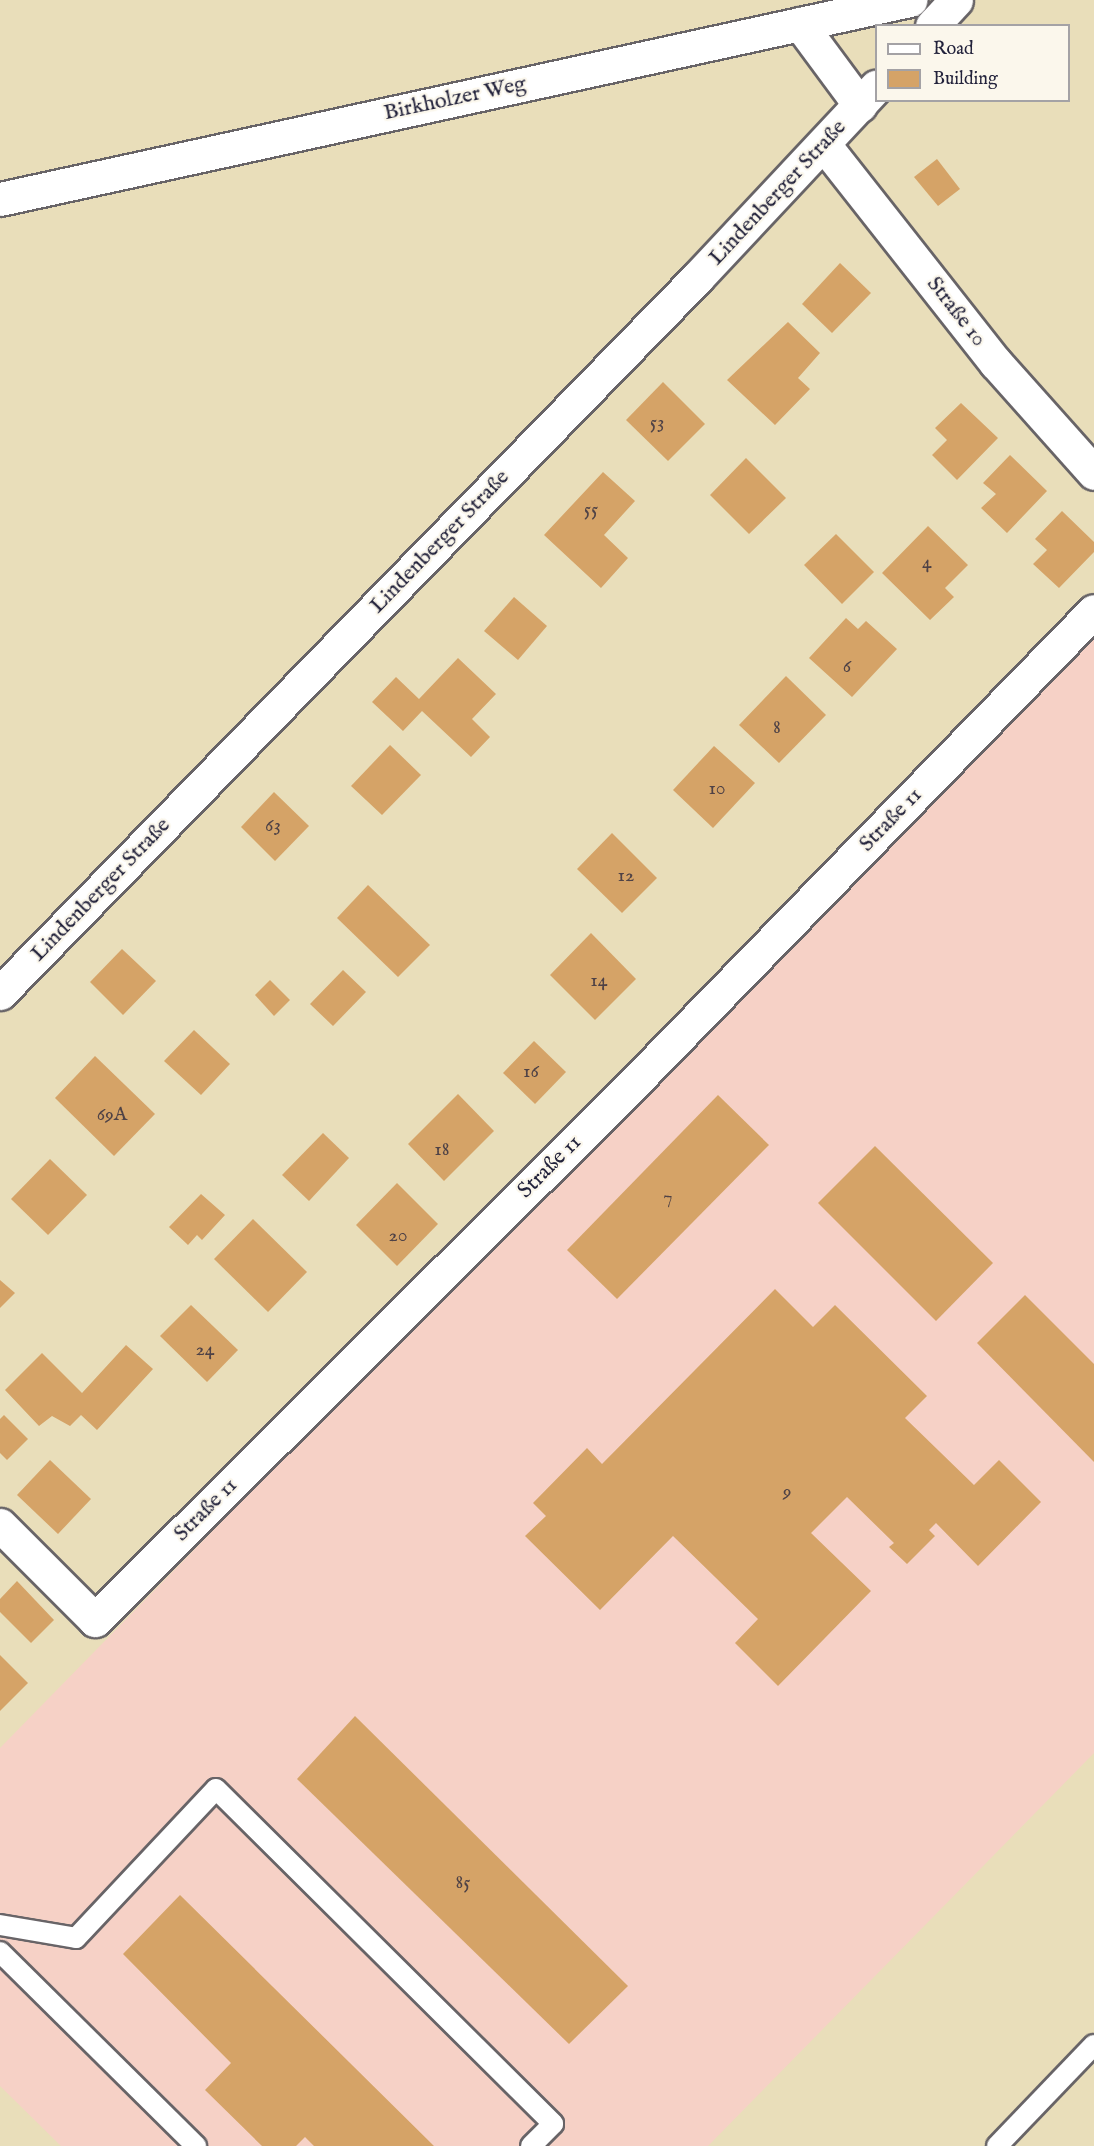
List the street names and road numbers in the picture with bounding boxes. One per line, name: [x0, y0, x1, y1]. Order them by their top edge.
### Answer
street label: Birkholzer Weg: [381, 71, 529, 127]
street label: Lindenberger Straße: [704, 115, 852, 271]
street label: Straße 10: [920, 272, 992, 352]
street label: Lindenberger Straße: [365, 465, 515, 619]
street label: Straße 11: [854, 782, 928, 858]
street label: Lindenberger Straße: [26, 813, 176, 967]
street label: Straße 11: [513, 1130, 587, 1204]
street label: Straße 11: [169, 1473, 243, 1547]

